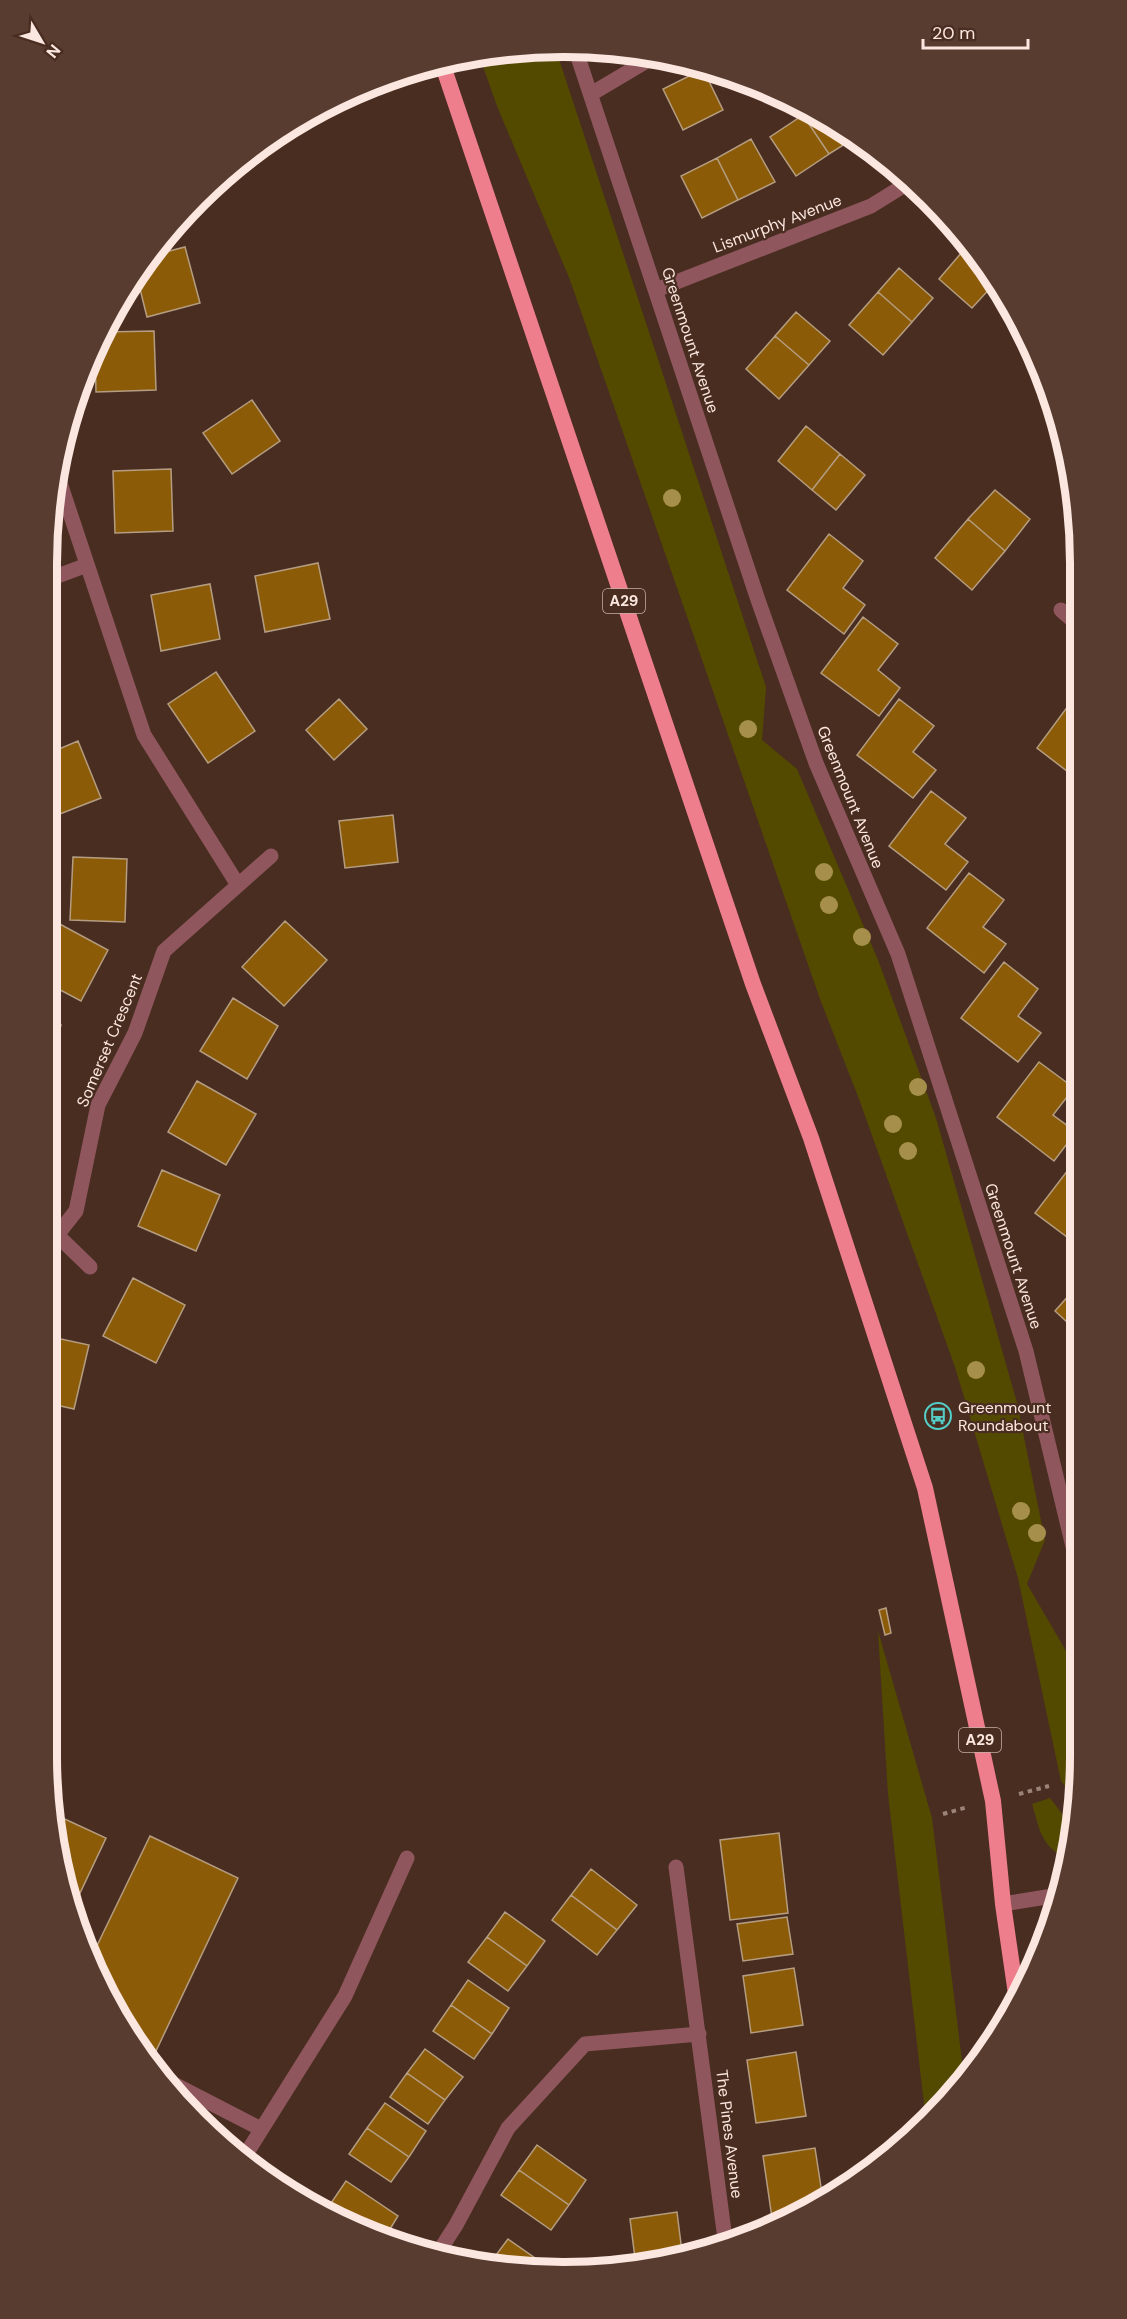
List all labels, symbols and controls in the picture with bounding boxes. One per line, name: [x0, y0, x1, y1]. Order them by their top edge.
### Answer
north arrow: [12, 12, 72, 72]
scale bar: [923, 12, 1028, 50]
text: 20 m: [932, 21, 975, 45]
text: N: [41, 40, 65, 62]
street label: Lismurphy Avenue: [710, 189, 844, 258]
street label: Greenmount Avenue: [657, 265, 724, 416]
road number: A29: [603, 589, 645, 613]
street label: Greenmount Avenue: [812, 723, 889, 872]
street label: Somerset Crescent: [72, 970, 147, 1110]
street label: Greenmount Avenue: [980, 1181, 1047, 1332]
place label: Greenmount Roundabout: [958, 1397, 1051, 1436]
bus stop icon: Greenmount Roundabout: [923, 1401, 953, 1431]
road number: A29: [959, 1728, 1001, 1752]
street label: The Pines Avenue: [711, 2068, 748, 2200]

